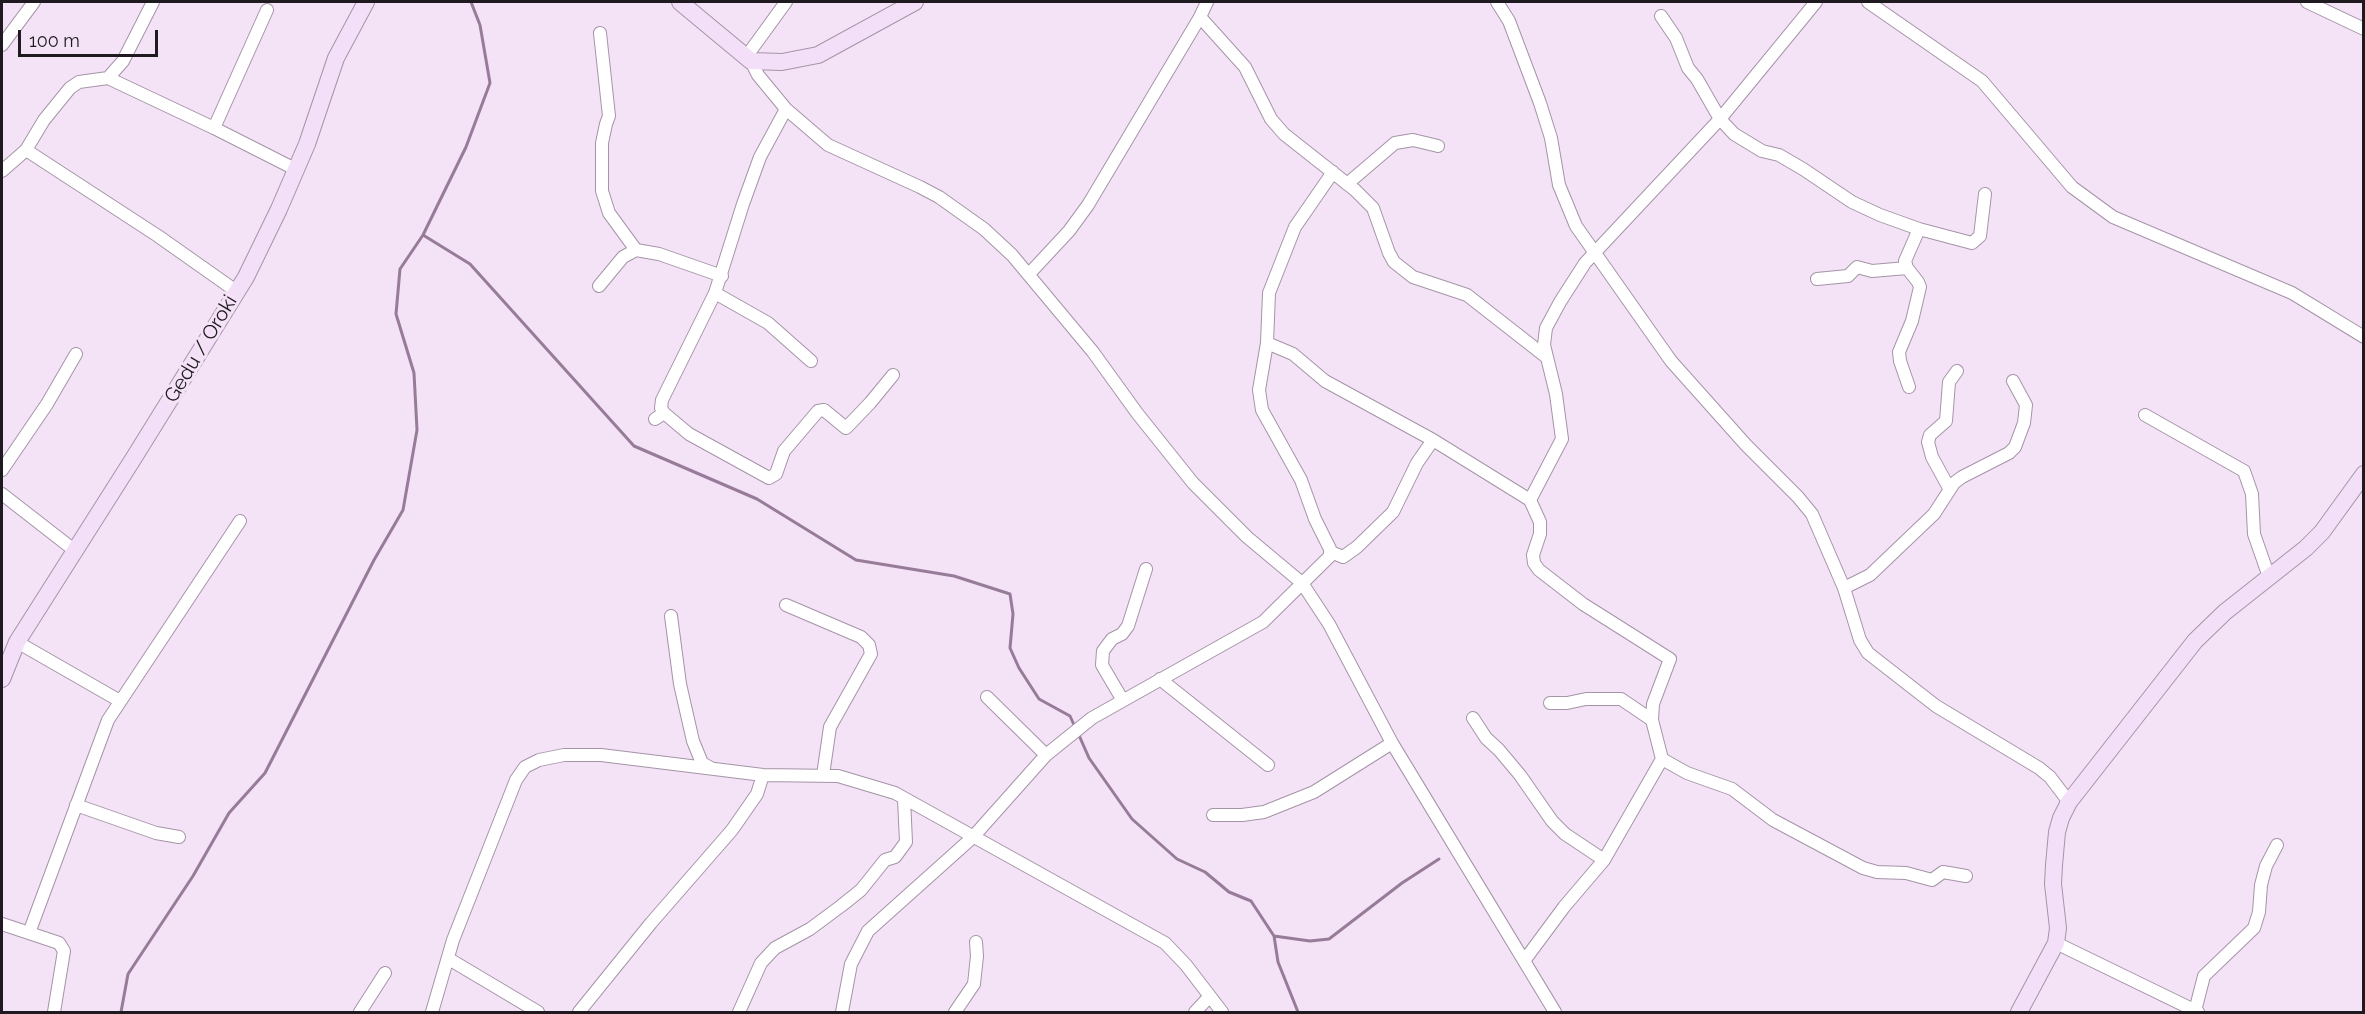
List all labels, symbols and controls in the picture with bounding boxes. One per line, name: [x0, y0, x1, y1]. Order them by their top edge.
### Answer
scale bar: [21, 18, 160, 56]
text: 100 m: [29, 30, 80, 51]
street label: Gedu / Oroki: [160, 291, 242, 407]

